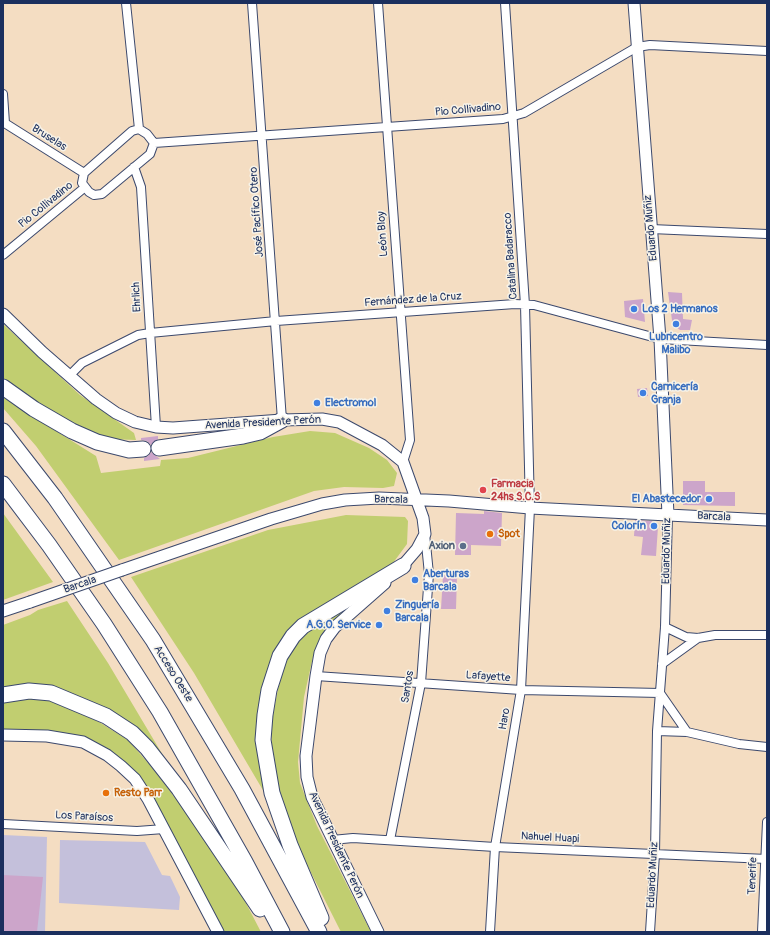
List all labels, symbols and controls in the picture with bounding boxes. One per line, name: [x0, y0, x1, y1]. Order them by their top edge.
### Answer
street label: Pio Collivadino: [434, 101, 502, 119]
street label: Bruselas: [29, 122, 69, 154]
street label: José Pacífico Otero: [247, 166, 267, 258]
street label: Pio Collivadino: [16, 179, 76, 231]
street label: Eduardo Muñiz: [642, 194, 660, 262]
street label: León Bloy: [375, 211, 391, 257]
street label: Catalina Badaracco: [501, 212, 521, 300]
street label: Ehrlich: [130, 282, 144, 312]
street label: Fernández de la Cruz: [364, 290, 462, 310]
place label: Los 2 Hermanos: [642, 302, 718, 316]
marker: Los 2 Hermanos: [629, 304, 639, 314]
marker: Lubricentro Malibo: [671, 319, 681, 329]
place label: Lubricentro Malibo: [649, 330, 703, 356]
place label: Carnicería Granja: [651, 380, 698, 406]
marker: Carnicería Granja: [638, 388, 648, 398]
place label: Electromol: [325, 396, 376, 410]
marker: Electromol: [312, 398, 322, 408]
street label: Avenida Presidente Perón: [205, 413, 321, 433]
place label: Farmacia 24hs S.C.S: [491, 477, 540, 503]
marker: Farmacia 24hs S.C.S: [478, 485, 488, 495]
place label: El Abastecedor: [632, 492, 701, 506]
street label: Barcala: [374, 493, 408, 507]
marker: El Abastecedor: [704, 494, 714, 504]
street label: Barcala: [697, 510, 731, 524]
street label: Eduardo Muñiz: [660, 518, 674, 584]
place label: Colorín: [612, 519, 646, 533]
marker: Colorín: [649, 521, 659, 531]
place label: Spot: [498, 527, 520, 541]
marker: Spot: [485, 529, 495, 539]
place label: Axion: [428, 539, 455, 553]
marker: Axion: [458, 541, 468, 551]
place label: Aberturas Barcala: [423, 567, 469, 593]
street label: Barcala: [62, 573, 98, 597]
marker: Aberturas Barcala: [410, 575, 420, 585]
place label: Zinguería Barcala: [395, 598, 439, 624]
marker: Zinguería Barcala: [382, 606, 392, 616]
place label: A.G.O. Service: [306, 618, 371, 632]
marker: A.G.O. Service: [374, 620, 384, 630]
street label: Acceso Oeste: [150, 643, 196, 705]
street label: Lafayette: [465, 669, 511, 685]
street label: Santos: [399, 670, 417, 704]
street label: Haro: [497, 707, 513, 731]
place label: Resto Parr: [114, 786, 162, 800]
marker: Resto Parr: [101, 788, 111, 798]
street label: Avenida Presidente Perón: [305, 790, 367, 900]
street label: Los Paraísos: [55, 809, 113, 825]
street label: Nahuel Huapi: [520, 830, 580, 846]
street label: Eduardo Muñiz: [645, 841, 661, 909]
street label: Tenerife: [746, 857, 760, 895]

